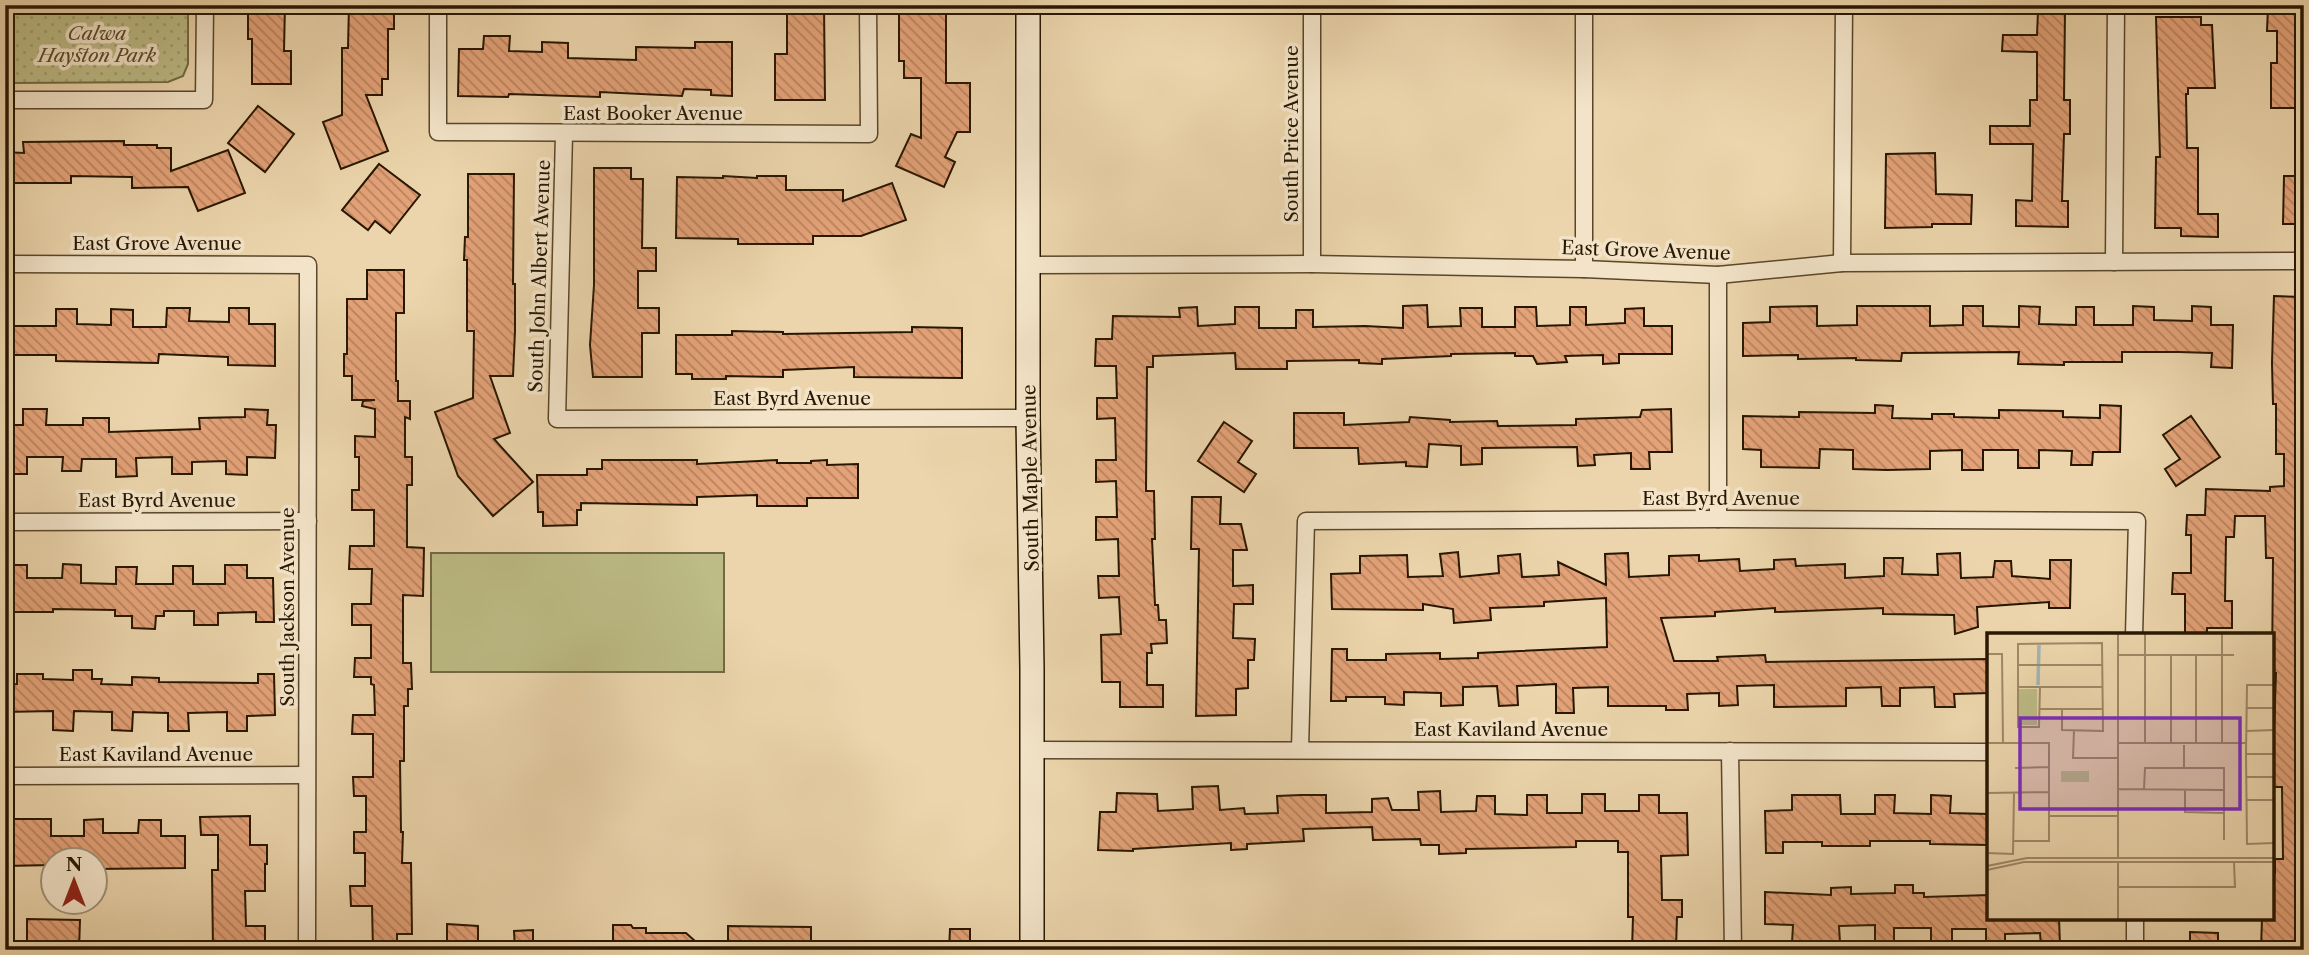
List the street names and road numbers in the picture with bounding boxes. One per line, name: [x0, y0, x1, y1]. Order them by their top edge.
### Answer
street label: South Price Avenue: [1280, 45, 1303, 223]
street label: East Booker Avenue: [563, 102, 743, 125]
street label: South John Albert Avenue: [524, 159, 555, 393]
street label: East Grove Avenue: [72, 232, 242, 255]
street label: East Grove Avenue: [1561, 236, 1731, 265]
street label: South Maple Avenue: [1017, 384, 1044, 572]
street label: East Byrd Avenue: [713, 387, 871, 410]
street label: East Byrd Avenue: [1642, 487, 1800, 510]
street label: East Byrd Avenue: [78, 489, 236, 512]
street label: South Jackson Avenue: [276, 507, 299, 707]
street label: East Kaviland Avenue: [1414, 718, 1608, 741]
street label: East Kaviland Avenue: [59, 743, 253, 766]

